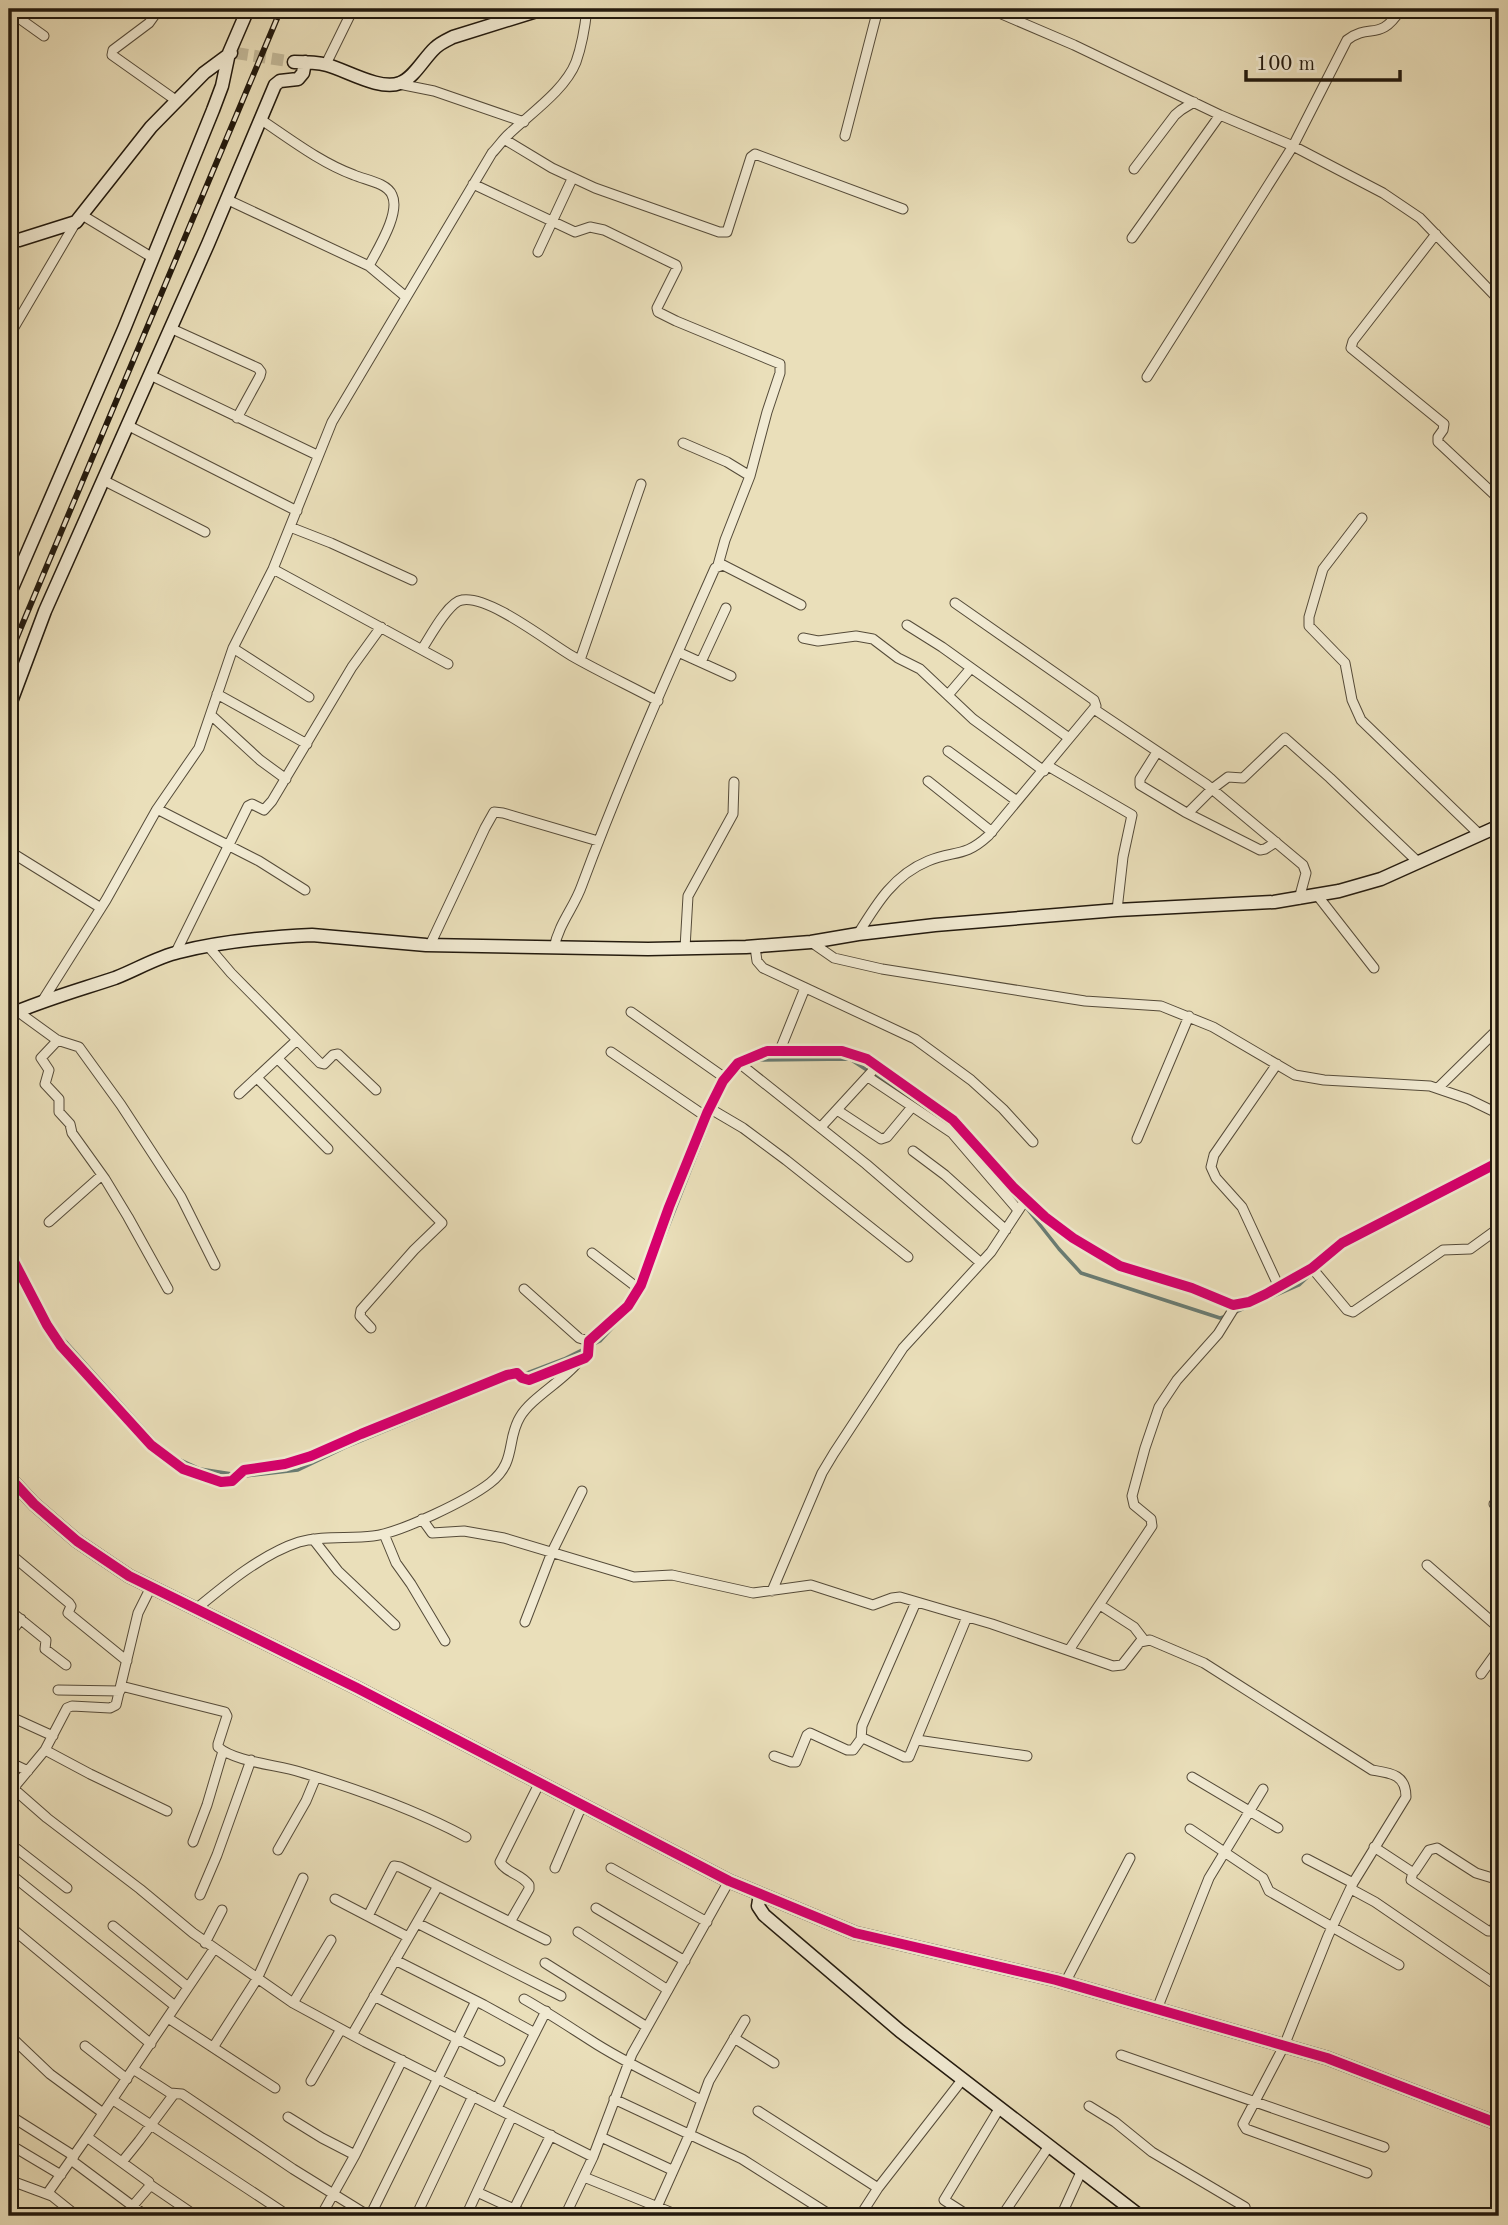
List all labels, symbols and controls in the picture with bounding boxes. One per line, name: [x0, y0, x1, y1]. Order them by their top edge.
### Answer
scale bar: [1246, 38, 1400, 82]
text: 100 m: [1256, 54, 1315, 75]

